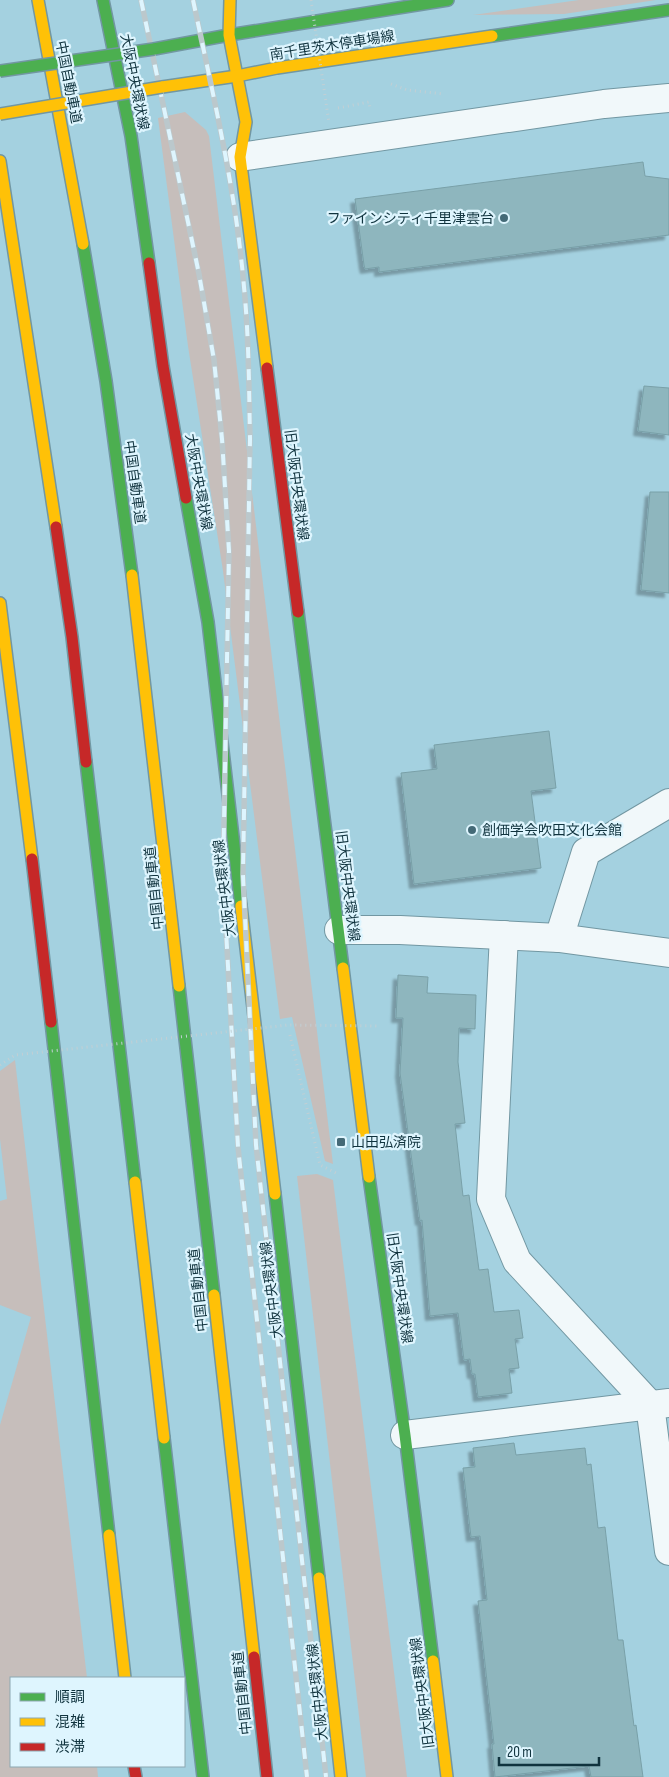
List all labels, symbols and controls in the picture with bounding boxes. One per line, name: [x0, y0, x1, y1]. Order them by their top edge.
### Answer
street label: 南千里茨木停車場線: [269, 27, 396, 64]
street label: 大阪中央環状線: [117, 32, 152, 132]
street label: 中国自動車道: [52, 39, 85, 125]
place label: ファインシティ千里津雲台: [327, 210, 494, 227]
marker: ファインシティ千里津雲台: [498, 212, 510, 224]
street label: 旧大阪中央環状線: [281, 428, 312, 542]
street label: 大阪中央環状線: [182, 432, 215, 532]
street label: 中国自動車道: [120, 439, 149, 525]
place label: 創価学会吹田文化会館: [482, 822, 622, 839]
marker: 創価学会吹田文化会館: [466, 824, 478, 836]
street label: 旧大阪中央環状線: [332, 829, 363, 943]
street label: 大阪中央環状線: [210, 838, 239, 938]
street label: 中国自動車道: [142, 845, 167, 931]
place label: 山田弘済院: [351, 1134, 421, 1151]
marker: 山田弘済院: [335, 1136, 347, 1148]
street label: 旧大阪中央環状線: [383, 1231, 416, 1345]
street label: 大阪中央環状線: [257, 1240, 286, 1340]
street label: 中国自動車道: [186, 1247, 211, 1333]
street label: 旧大阪中央環状線: [407, 1636, 438, 1750]
street label: 大阪中央環状線: [304, 1642, 331, 1742]
street label: 中国自動車道: [230, 1650, 255, 1736]
legend: [10, 1677, 185, 1767]
text: 順調: [55, 1688, 85, 1707]
text: 混雑: [55, 1713, 85, 1732]
scale bar: [499, 1734, 599, 1766]
text: 渋滞: [55, 1738, 85, 1757]
text: 20 m: [507, 1743, 532, 1762]

